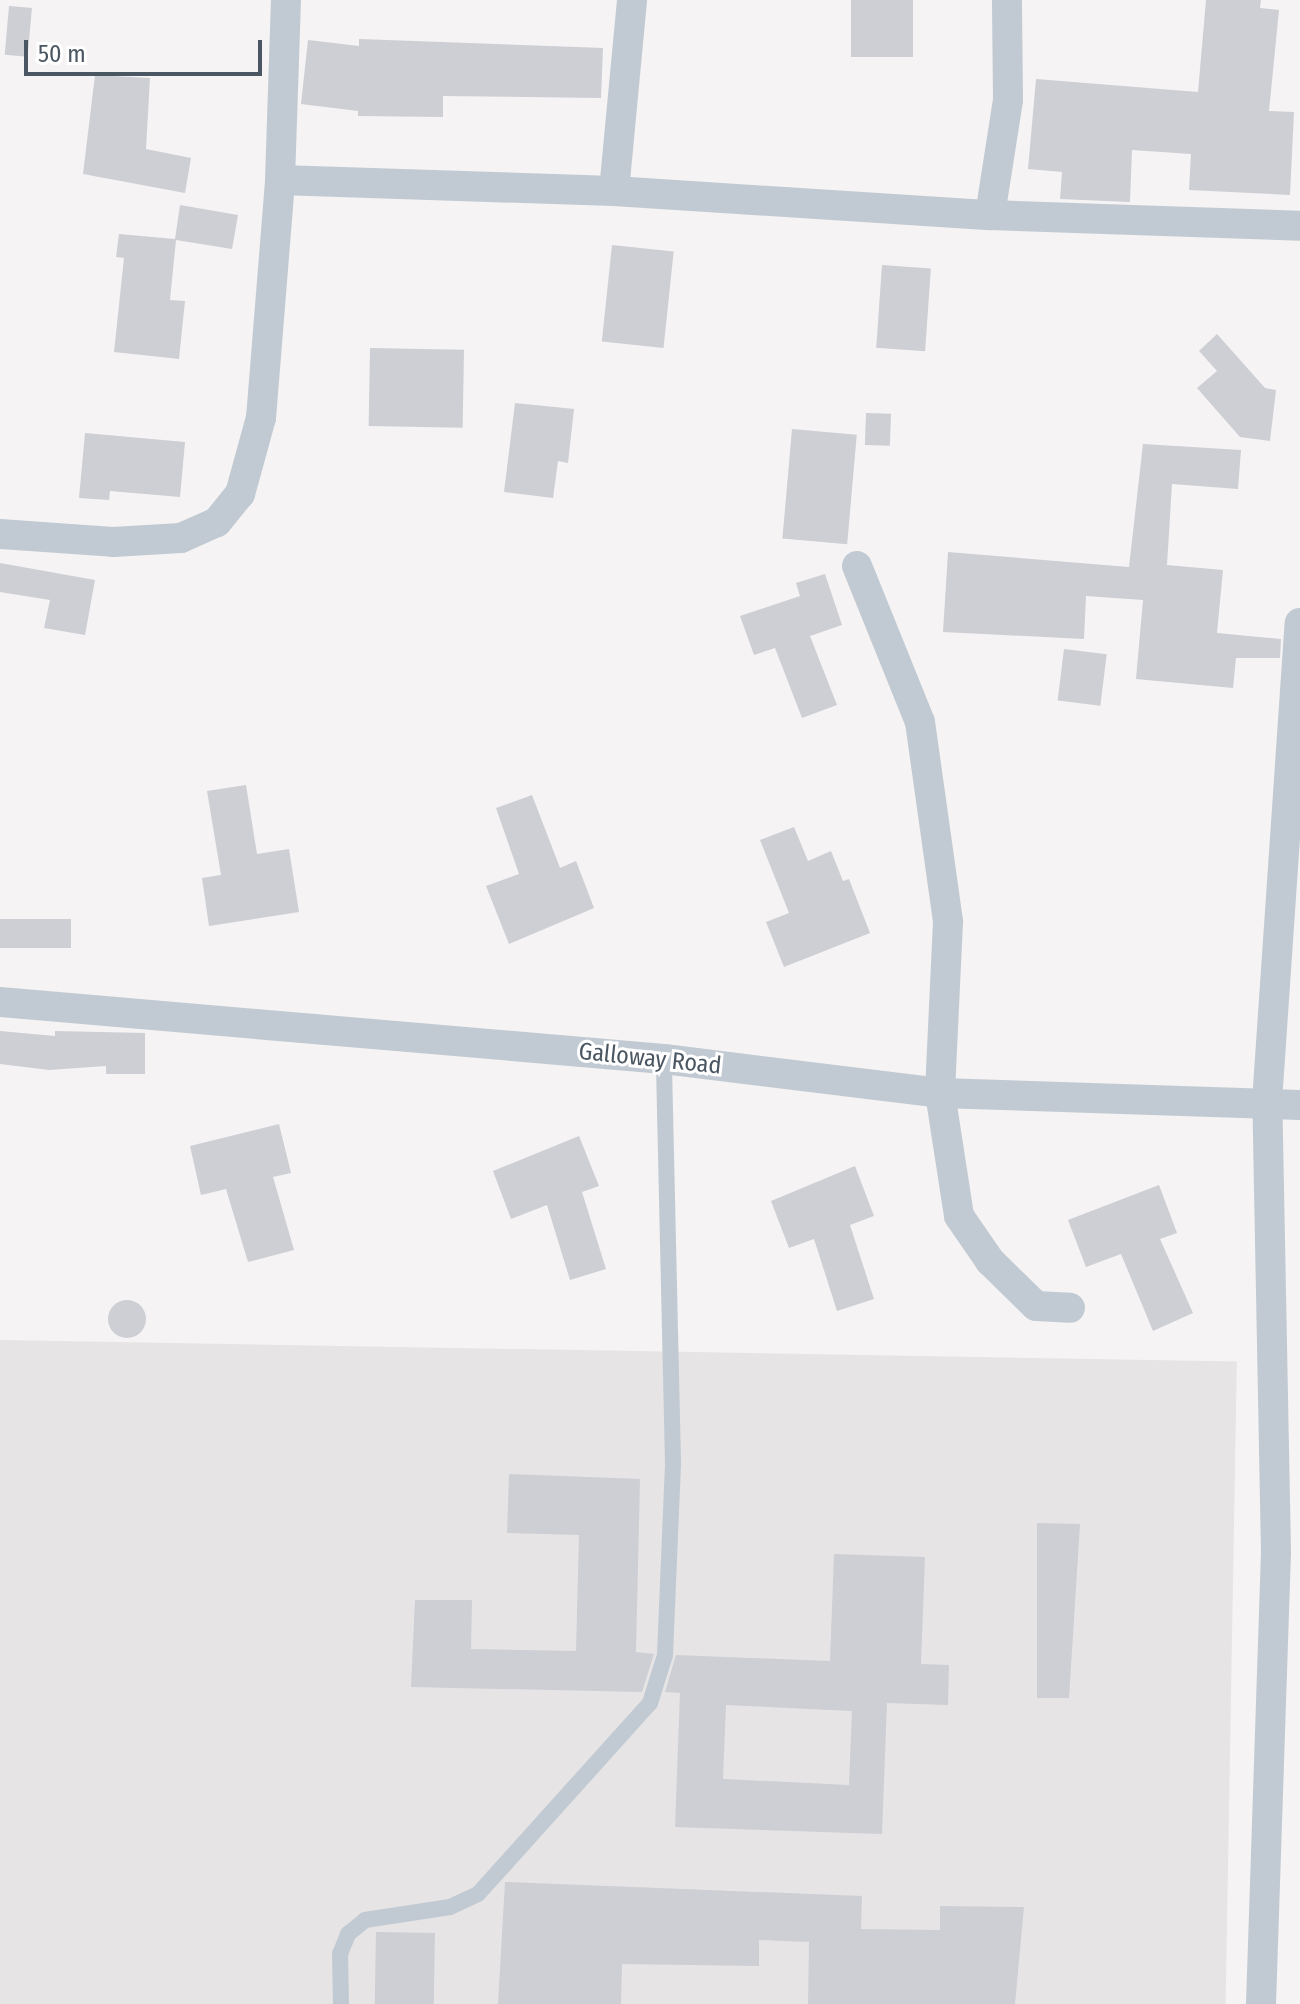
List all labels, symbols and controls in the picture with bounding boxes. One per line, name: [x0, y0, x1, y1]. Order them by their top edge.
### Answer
scale bar: [28, 24, 266, 74]
text: 50 m: [38, 40, 86, 68]
street label: Galloway Road: [577, 1037, 723, 1081]

